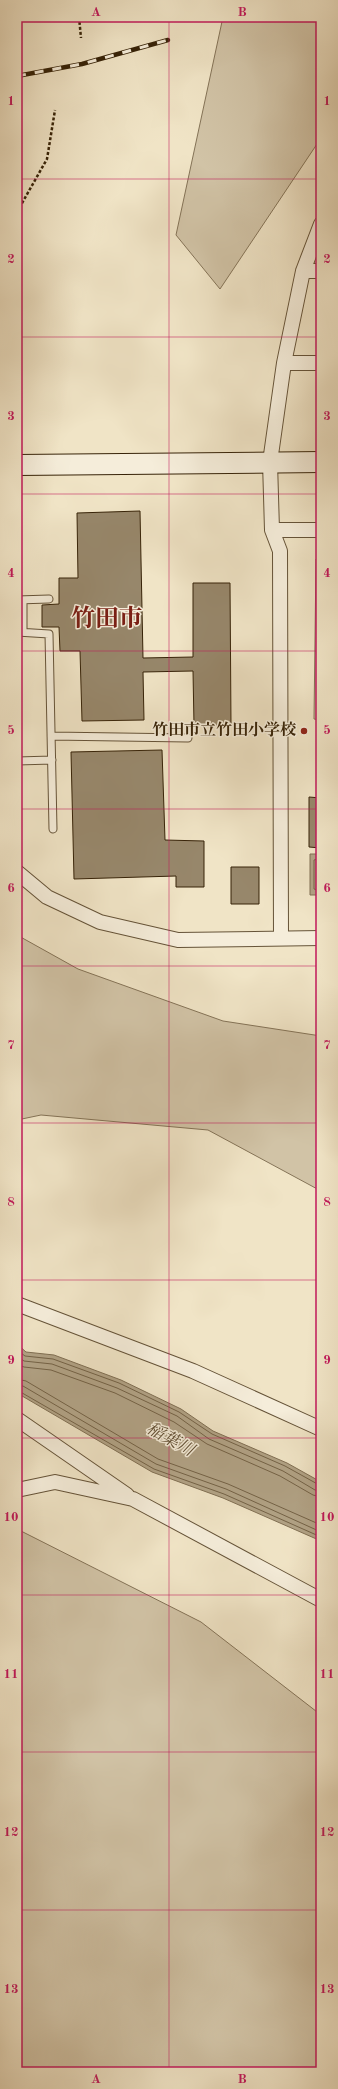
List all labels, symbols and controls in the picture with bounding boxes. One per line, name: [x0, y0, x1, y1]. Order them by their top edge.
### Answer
text: A: [91, 6, 101, 19]
text: B: [237, 6, 247, 19]
text: 1: [7, 95, 15, 108]
text: 1: [323, 95, 331, 108]
text: 2: [7, 253, 15, 266]
text: 2: [323, 253, 331, 266]
text: 3: [7, 410, 15, 423]
text: 3: [323, 410, 331, 423]
text: 4: [7, 567, 15, 580]
text: 4: [323, 567, 331, 580]
district label: 竹田市: [71, 605, 143, 632]
place label: 竹田市立竹田小学校: [152, 721, 297, 739]
text: 5: [7, 724, 15, 737]
text: 5: [323, 724, 331, 737]
marker: 竹田市立竹田小学校: [299, 726, 309, 736]
text: 6: [7, 882, 15, 895]
text: 6: [323, 882, 331, 895]
text: 7: [7, 1039, 15, 1052]
text: 7: [323, 1039, 331, 1052]
text: 8: [7, 1196, 15, 1209]
text: 8: [323, 1196, 331, 1209]
text: 9: [7, 1354, 15, 1367]
text: 9: [323, 1354, 331, 1367]
water label: 稲葉川: [144, 1418, 199, 1461]
text: 10: [3, 1511, 19, 1524]
text: 10: [319, 1511, 335, 1524]
text: 11: [3, 1668, 19, 1681]
text: 11: [319, 1668, 335, 1681]
text: 12: [3, 1826, 19, 1839]
text: 12: [319, 1826, 335, 1839]
text: 13: [3, 1983, 19, 1996]
text: 13: [319, 1983, 335, 1996]
text: A: [91, 2073, 101, 2086]
text: B: [237, 2073, 247, 2086]

